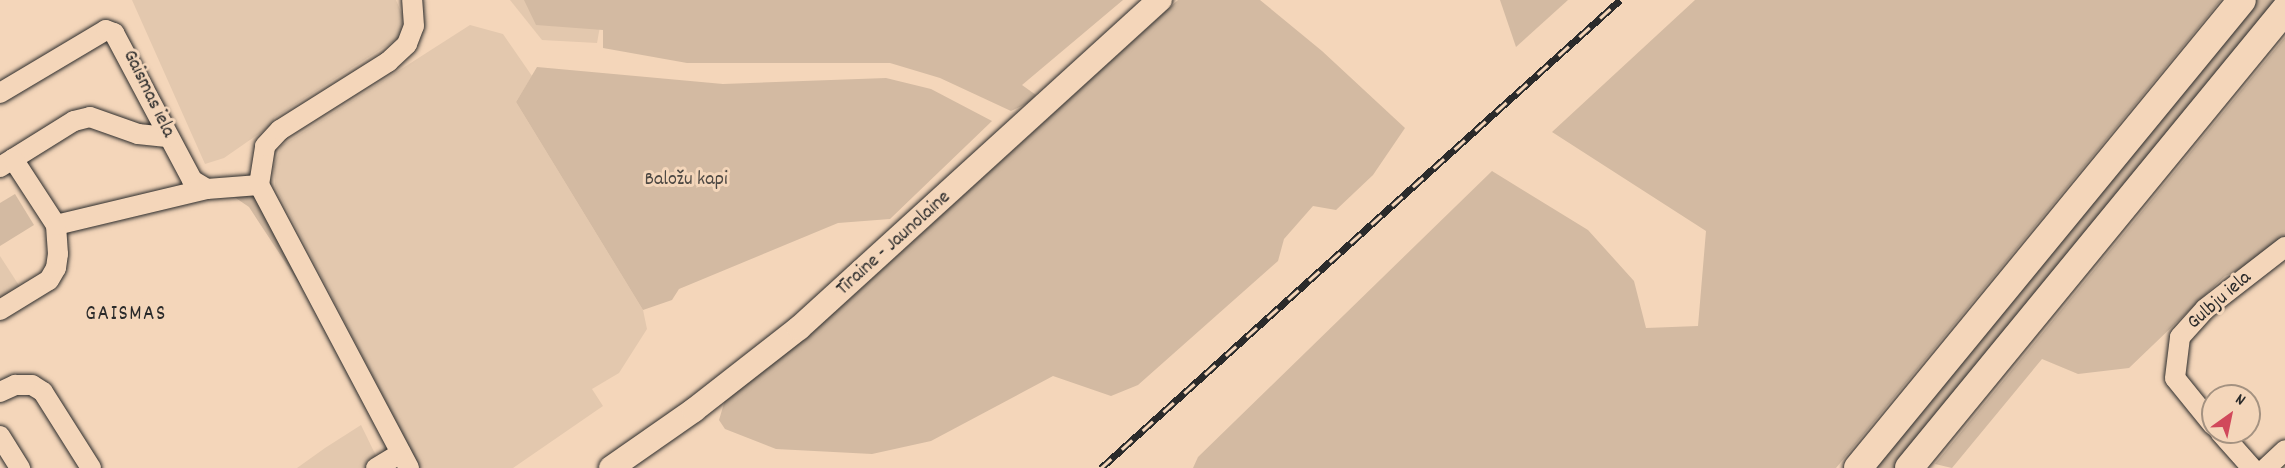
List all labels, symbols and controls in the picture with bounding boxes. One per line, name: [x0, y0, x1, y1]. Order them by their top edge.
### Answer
street label: Gaismas iela: [117, 46, 179, 142]
park label: Baložu kapi: [644, 168, 728, 192]
street label: Tīraine - Jaunolaine: [832, 186, 956, 302]
street label: Gulbju iela: [2183, 267, 2257, 335]
district label: GAISMAS: [85, 302, 167, 328]
north arrow: [2201, 384, 2261, 444]
text: N: [2230, 388, 2250, 412]

